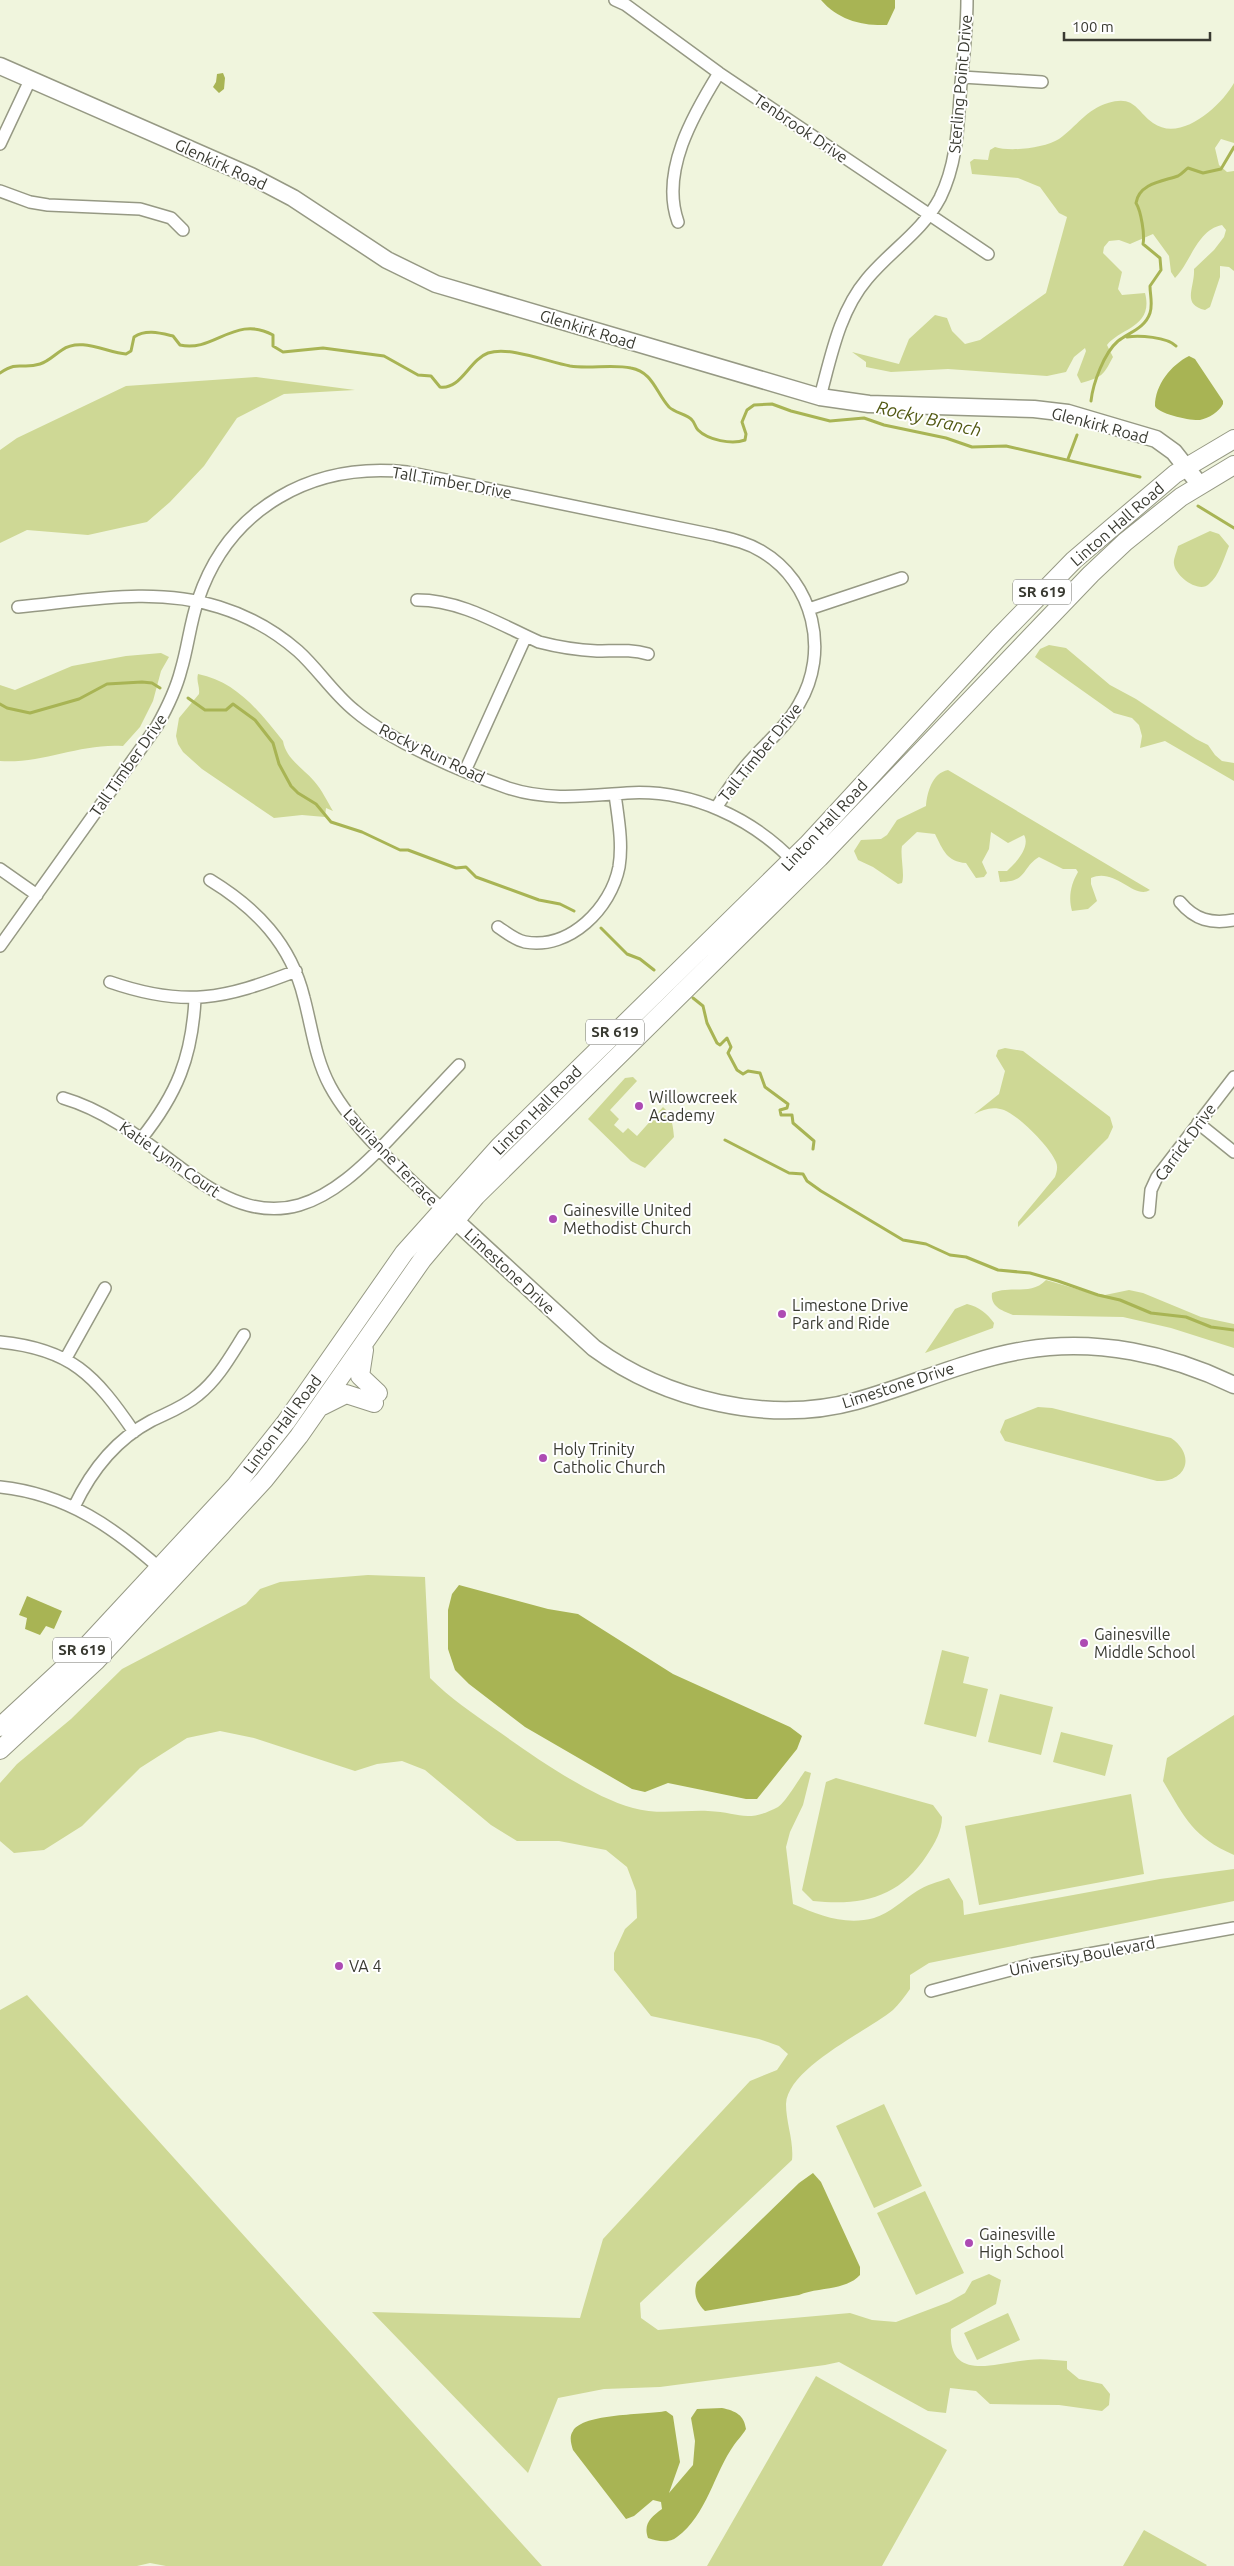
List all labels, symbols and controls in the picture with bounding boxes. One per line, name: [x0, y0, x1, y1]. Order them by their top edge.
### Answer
scale bar: [1064, 10, 1210, 42]
street label: Sterling Point Drive: [945, 14, 975, 154]
text: 100 m: [1072, 18, 1114, 35]
street label: Tenbrook Drive: [750, 90, 852, 166]
street label: Glenkirk Road: [172, 135, 270, 193]
street label: Glenkirk Road: [538, 306, 638, 352]
water label: Rocky Branch: [875, 396, 984, 440]
street label: Glenkirk Road: [1050, 403, 1150, 447]
street label: Tall Timber Drive: [391, 463, 513, 501]
street label: Linton Hall Road: [1067, 479, 1167, 569]
road number: SR 619: [1013, 580, 1071, 604]
street label: Tall Timber Drive: [715, 699, 805, 805]
street label: Tall Timber Drive: [86, 710, 170, 820]
street label: Rocky Run Road: [376, 720, 488, 786]
street label: Linton Hall Road: [777, 776, 871, 874]
road number: SR 619: [586, 1020, 644, 1044]
street label: Linton Hall Road: [489, 1062, 585, 1158]
place label: Willowcreek Academy: [649, 1088, 737, 1124]
marker: Willowcreek Academy: [633, 1100, 645, 1112]
street label: Carrick Drive: [1151, 1100, 1219, 1184]
street label: Laurianne Terrace: [340, 1105, 442, 1209]
street label: Katie Lynn Court: [116, 1118, 224, 1201]
place label: Gainesville United Methodist Church: [563, 1201, 692, 1237]
marker: Gainesville United Methodist Church: [547, 1213, 559, 1225]
street label: Limestone Drive: [461, 1225, 559, 1317]
place label: Limestone Drive Park and Ride: [792, 1296, 909, 1332]
marker: Limestone Drive Park and Ride: [776, 1308, 788, 1320]
street label: Limestone Drive: [840, 1358, 956, 1412]
street label: Linton Hall Road: [239, 1372, 325, 1476]
place label: Holy Trinity Catholic Church: [553, 1440, 666, 1476]
marker: Holy Trinity Catholic Church: [537, 1452, 549, 1464]
place label: Gainesville Middle School: [1094, 1625, 1195, 1661]
marker: Gainesville Middle School: [1078, 1637, 1090, 1649]
road number: SR 619: [53, 1638, 111, 1662]
street label: University Boulevard: [1008, 1933, 1156, 1979]
place label: VA 4: [349, 1957, 381, 1975]
marker: VA 4: [333, 1960, 345, 1972]
place label: Gainesville High School: [979, 2225, 1064, 2261]
marker: Gainesville High School: [963, 2237, 975, 2249]

